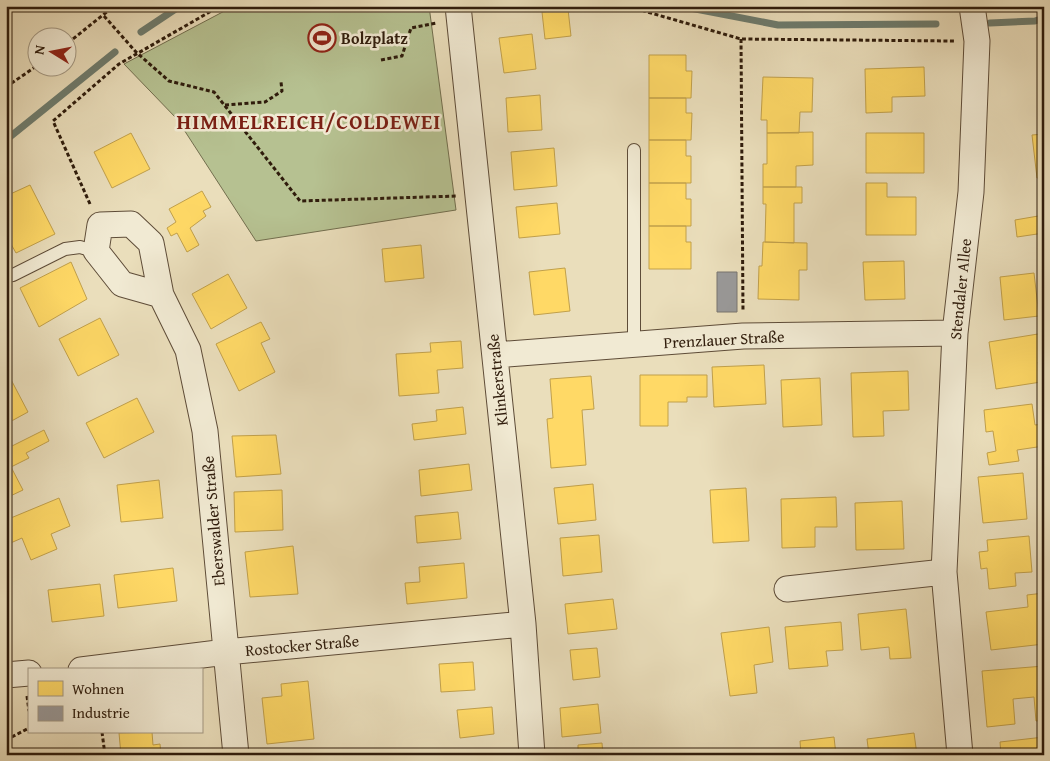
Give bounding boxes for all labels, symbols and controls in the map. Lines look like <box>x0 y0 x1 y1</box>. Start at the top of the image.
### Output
sports icon: Bolzplatz <box>307 23 337 53</box>
place label: Bolzplatz <box>341 26 408 50</box>
north arrow <box>28 28 78 78</box>
text: N <box>29 43 50 56</box>
district label: HIMMELREICH/COLDEWEI <box>177 106 441 137</box>
street label: Stendaler Allee <box>943 237 977 341</box>
street label: Prenzlauer Straße <box>663 324 785 354</box>
street label: Klinkerstraße <box>480 333 514 427</box>
street label: Eberswalder Straße <box>195 455 231 587</box>
street label: Rostocker Straße <box>244 628 360 662</box>
legend <box>28 668 202 734</box>
text: Wohnen <box>72 678 125 699</box>
text: Industrie <box>72 702 130 723</box>

